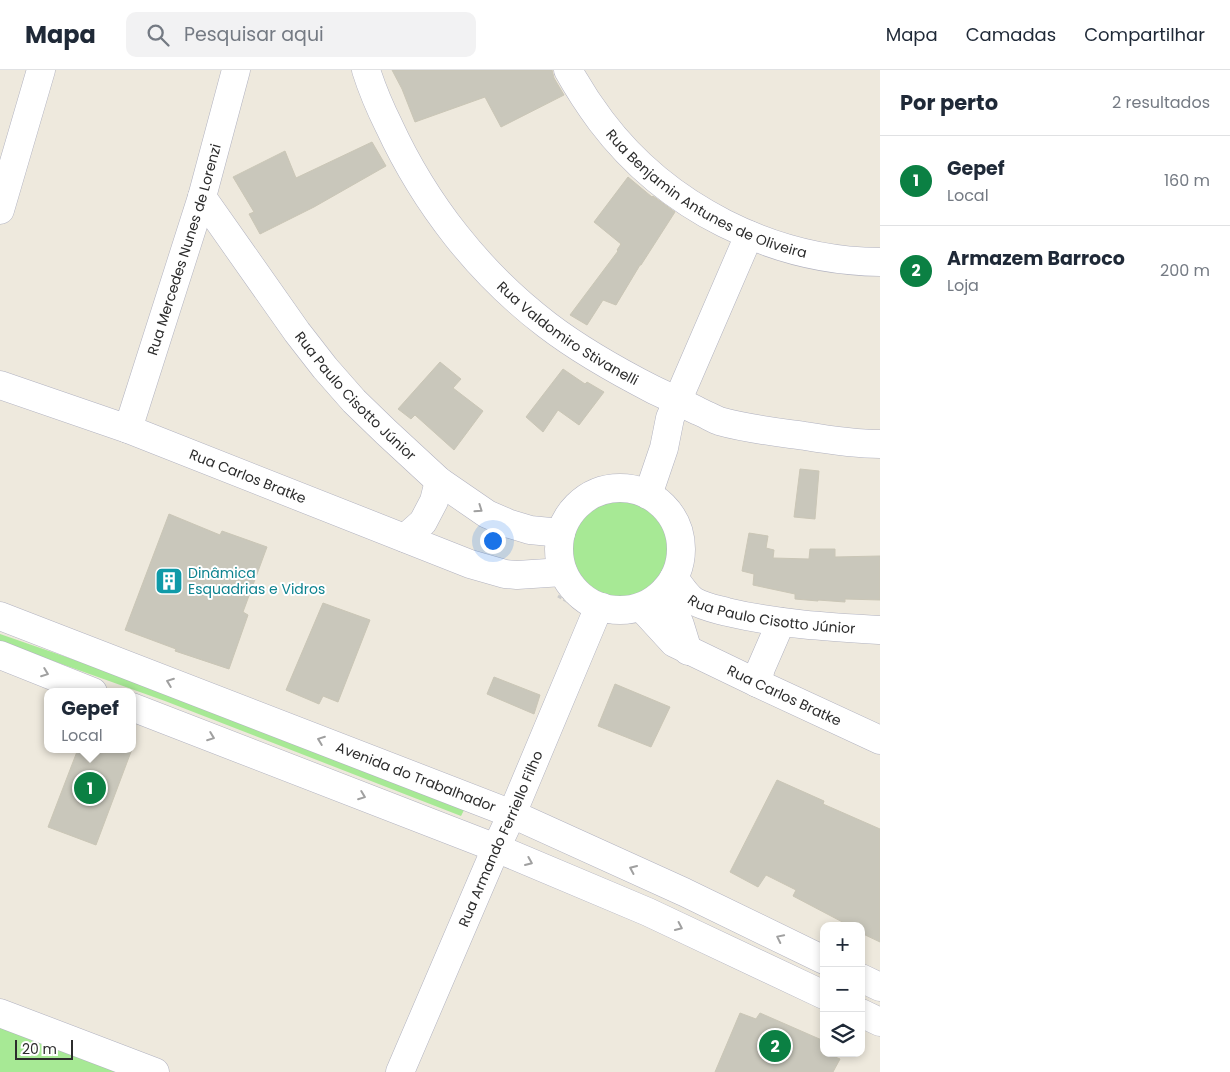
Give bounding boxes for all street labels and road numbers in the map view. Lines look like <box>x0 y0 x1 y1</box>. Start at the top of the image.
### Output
street label: Rua Benjamin Antunes de Oliveira <box>601 125 809 263</box>
street label: Rua Mercedes Nunes de Lorenzi <box>142 142 226 358</box>
street label: Rua Valdomiro Stivanelli <box>493 277 642 390</box>
street label: Rua Paulo Cisotto Júnior <box>290 327 421 465</box>
street label: Rua Carlos Bratke <box>186 444 309 508</box>
street label: Rua Paulo Cisotto Júnior <box>684 590 856 638</box>
street label: Rua Carlos Bratke <box>724 660 845 731</box>
street label: Avenida do Trabalhador <box>333 737 499 817</box>
street label: Rua Armando Ferriello Filho <box>453 748 547 930</box>

